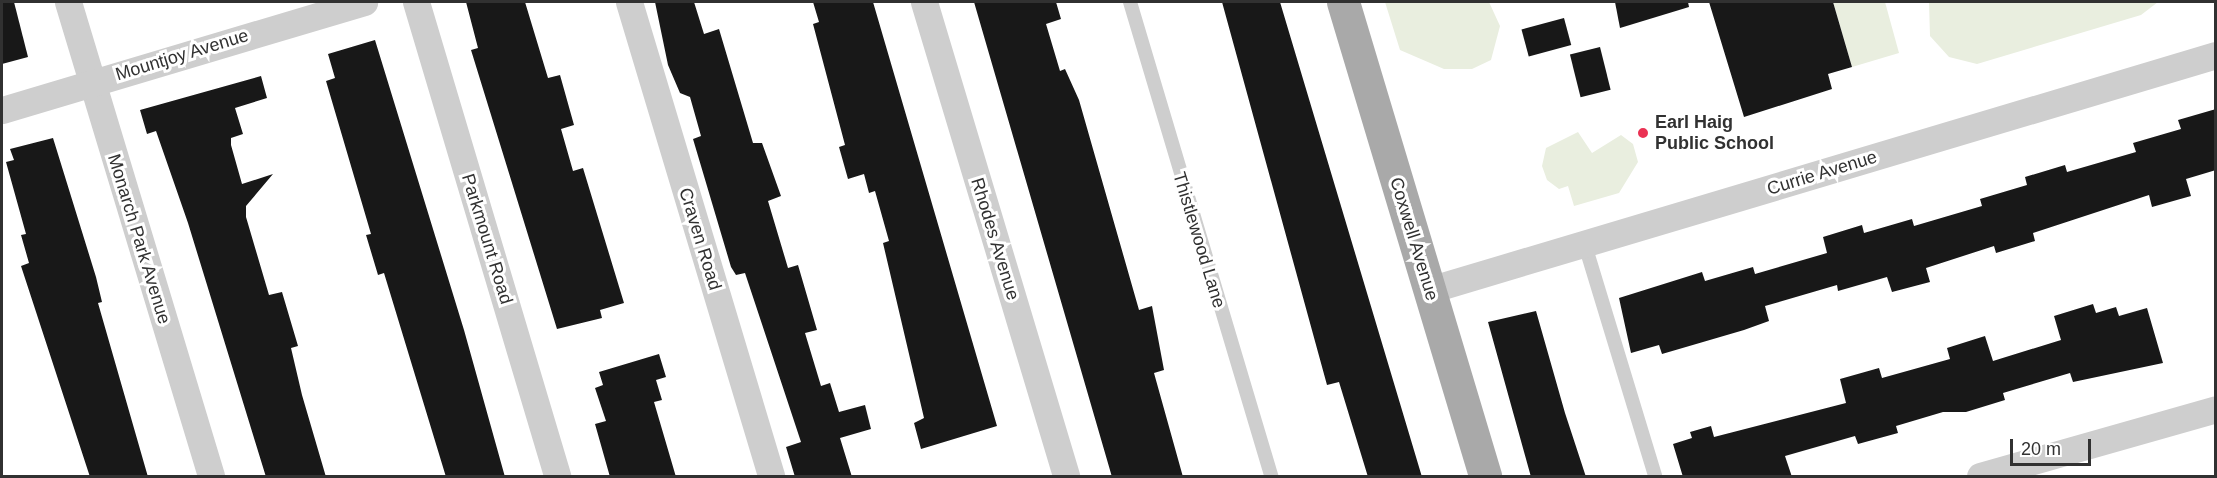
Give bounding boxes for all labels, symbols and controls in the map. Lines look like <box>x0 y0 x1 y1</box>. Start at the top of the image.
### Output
street label: Mountjoy Avenue <box>112 24 252 86</box>
place label: Earl Haig Public School <box>1655 112 1774 154</box>
marker: Earl Haig Public School <box>1636 126 1650 140</box>
street label: Currie Avenue <box>1764 146 1880 200</box>
street label: Monarch Park Avenue <box>103 151 175 327</box>
street label: Thistlewood Lane <box>1168 169 1230 311</box>
street label: Parkmount Road <box>457 171 517 307</box>
street label: Coxwell Avenue <box>1385 174 1443 304</box>
street label: Rhodes Avenue <box>966 175 1024 303</box>
street label: Craven Road <box>674 185 726 293</box>
scale bar <box>2013 427 2094 465</box>
text: 20 m <box>2021 439 2061 459</box>

